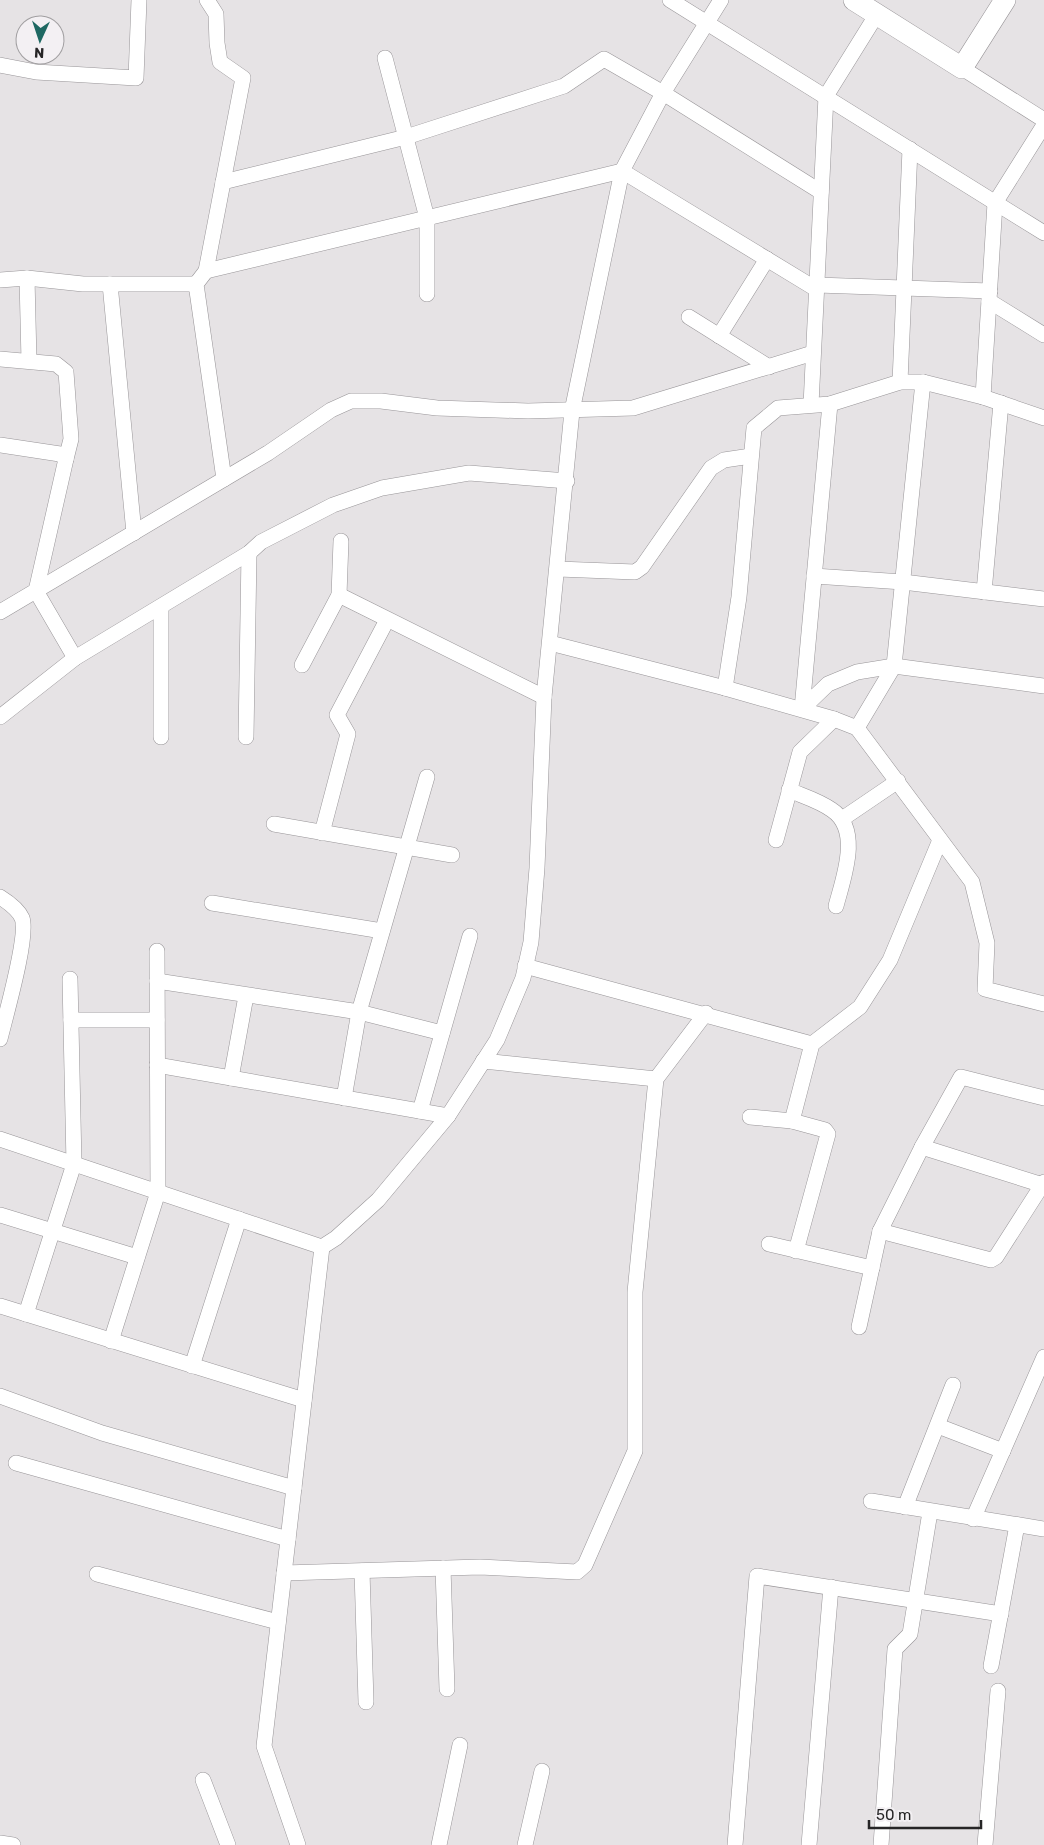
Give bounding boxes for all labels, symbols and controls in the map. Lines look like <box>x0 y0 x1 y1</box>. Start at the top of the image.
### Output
north arrow <box>15 15 65 65</box>
text: N <box>34 44 45 61</box>
scale bar <box>869 1798 982 1830</box>
text: 50 m <box>876 1806 911 1824</box>

